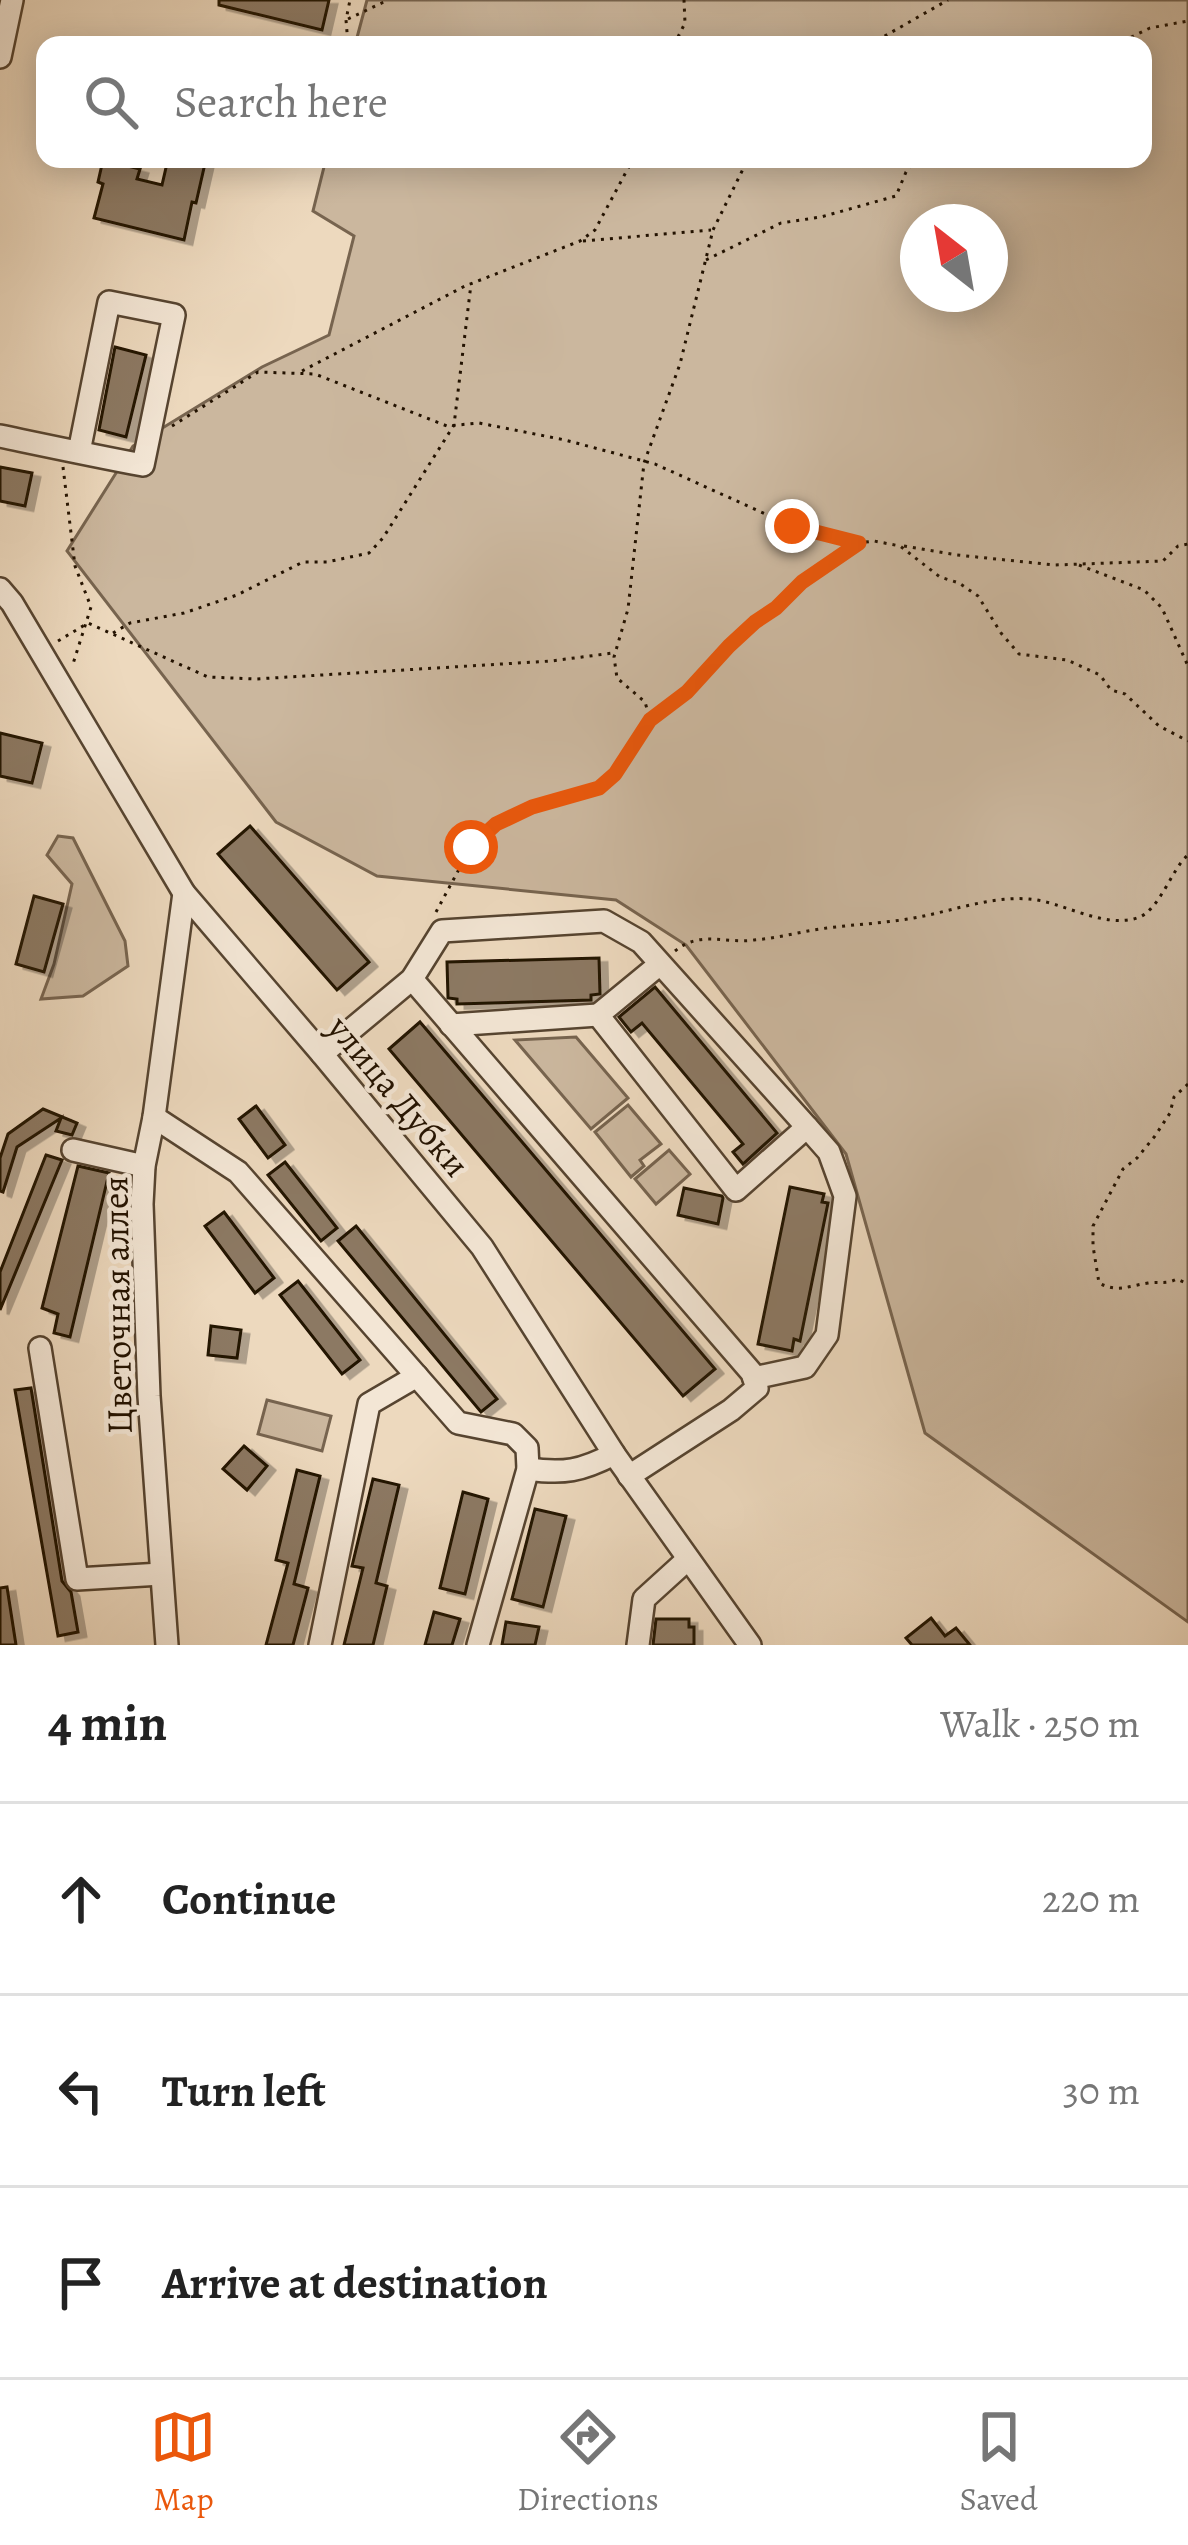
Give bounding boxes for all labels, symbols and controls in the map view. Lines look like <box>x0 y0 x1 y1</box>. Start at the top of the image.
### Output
search box <box>36 36 1152 168</box>
icon: search <box>78 69 144 135</box>
text: Search here <box>174 71 388 133</box>
north arrow <box>900 204 1008 312</box>
route end <box>765 499 819 553</box>
route start <box>444 820 498 874</box>
street label: улица Дубки <box>316 1004 481 1187</box>
street label: Цветочная аллея <box>90 1176 144 1434</box>
text: 4 min <box>48 1688 167 1758</box>
text: Walk · 250 m <box>940 1697 1140 1750</box>
icon: ahead <box>48 1866 114 1932</box>
text: Continue <box>162 1868 336 1930</box>
text: 220 m <box>1042 1872 1140 1925</box>
icon: left <box>48 2058 114 2124</box>
text: Turn left <box>162 2060 326 2122</box>
text: 30 m <box>1063 2064 1140 2117</box>
icon: arrive <box>48 2250 114 2316</box>
text: Arrive at destination <box>162 2252 548 2314</box>
tab: Map <box>150 2404 216 2521</box>
tab: Directions <box>517 2404 659 2521</box>
tab: Saved <box>959 2404 1038 2521</box>

